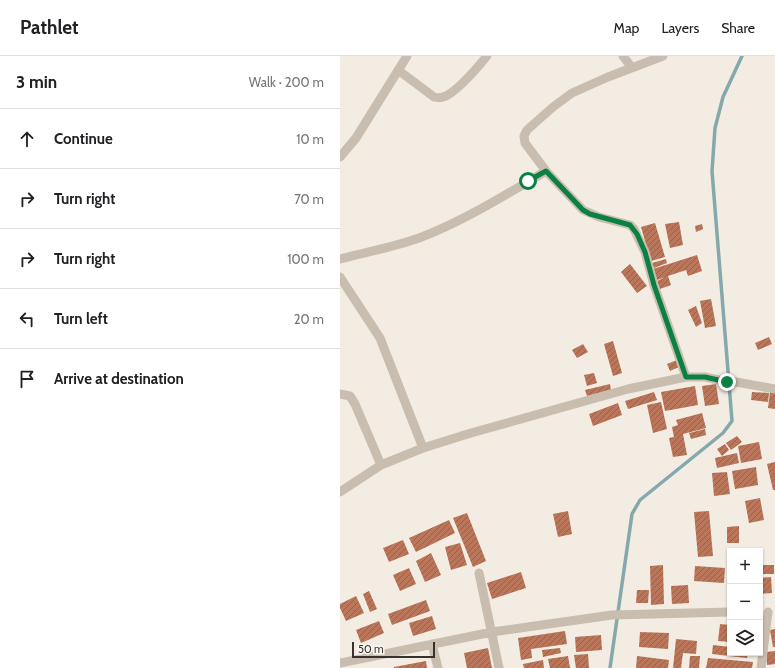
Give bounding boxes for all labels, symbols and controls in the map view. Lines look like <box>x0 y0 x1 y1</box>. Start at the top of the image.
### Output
text: Pathlet <box>20 16 79 39</box>
text: Map <box>614 19 639 37</box>
text: Layers <box>661 19 699 37</box>
text: Share <box>721 19 755 37</box>
text: 3 min <box>16 72 57 92</box>
text: Walk · 200 m <box>249 74 324 90</box>
icon: ahead <box>16 128 38 150</box>
text: Continue <box>54 130 113 148</box>
text: 10 m <box>296 131 324 147</box>
route start <box>519 172 537 190</box>
icon: right <box>16 188 38 210</box>
text: Turn right <box>54 190 115 208</box>
text: 70 m <box>294 191 324 207</box>
icon: right <box>16 248 38 270</box>
text: Turn right <box>54 250 115 268</box>
text: 100 m <box>287 251 324 267</box>
icon: left <box>16 308 38 330</box>
text: Turn left <box>54 310 108 328</box>
text: 20 m <box>294 311 324 327</box>
icon: arrive <box>16 368 38 390</box>
text: Arrive at destination <box>54 370 184 388</box>
route end <box>718 373 736 391</box>
map controls <box>727 548 763 656</box>
button: + <box>727 548 763 584</box>
button: − <box>727 584 763 620</box>
button: layers <box>727 620 763 656</box>
scale bar <box>352 640 435 659</box>
text: 50 m <box>358 642 384 656</box>

